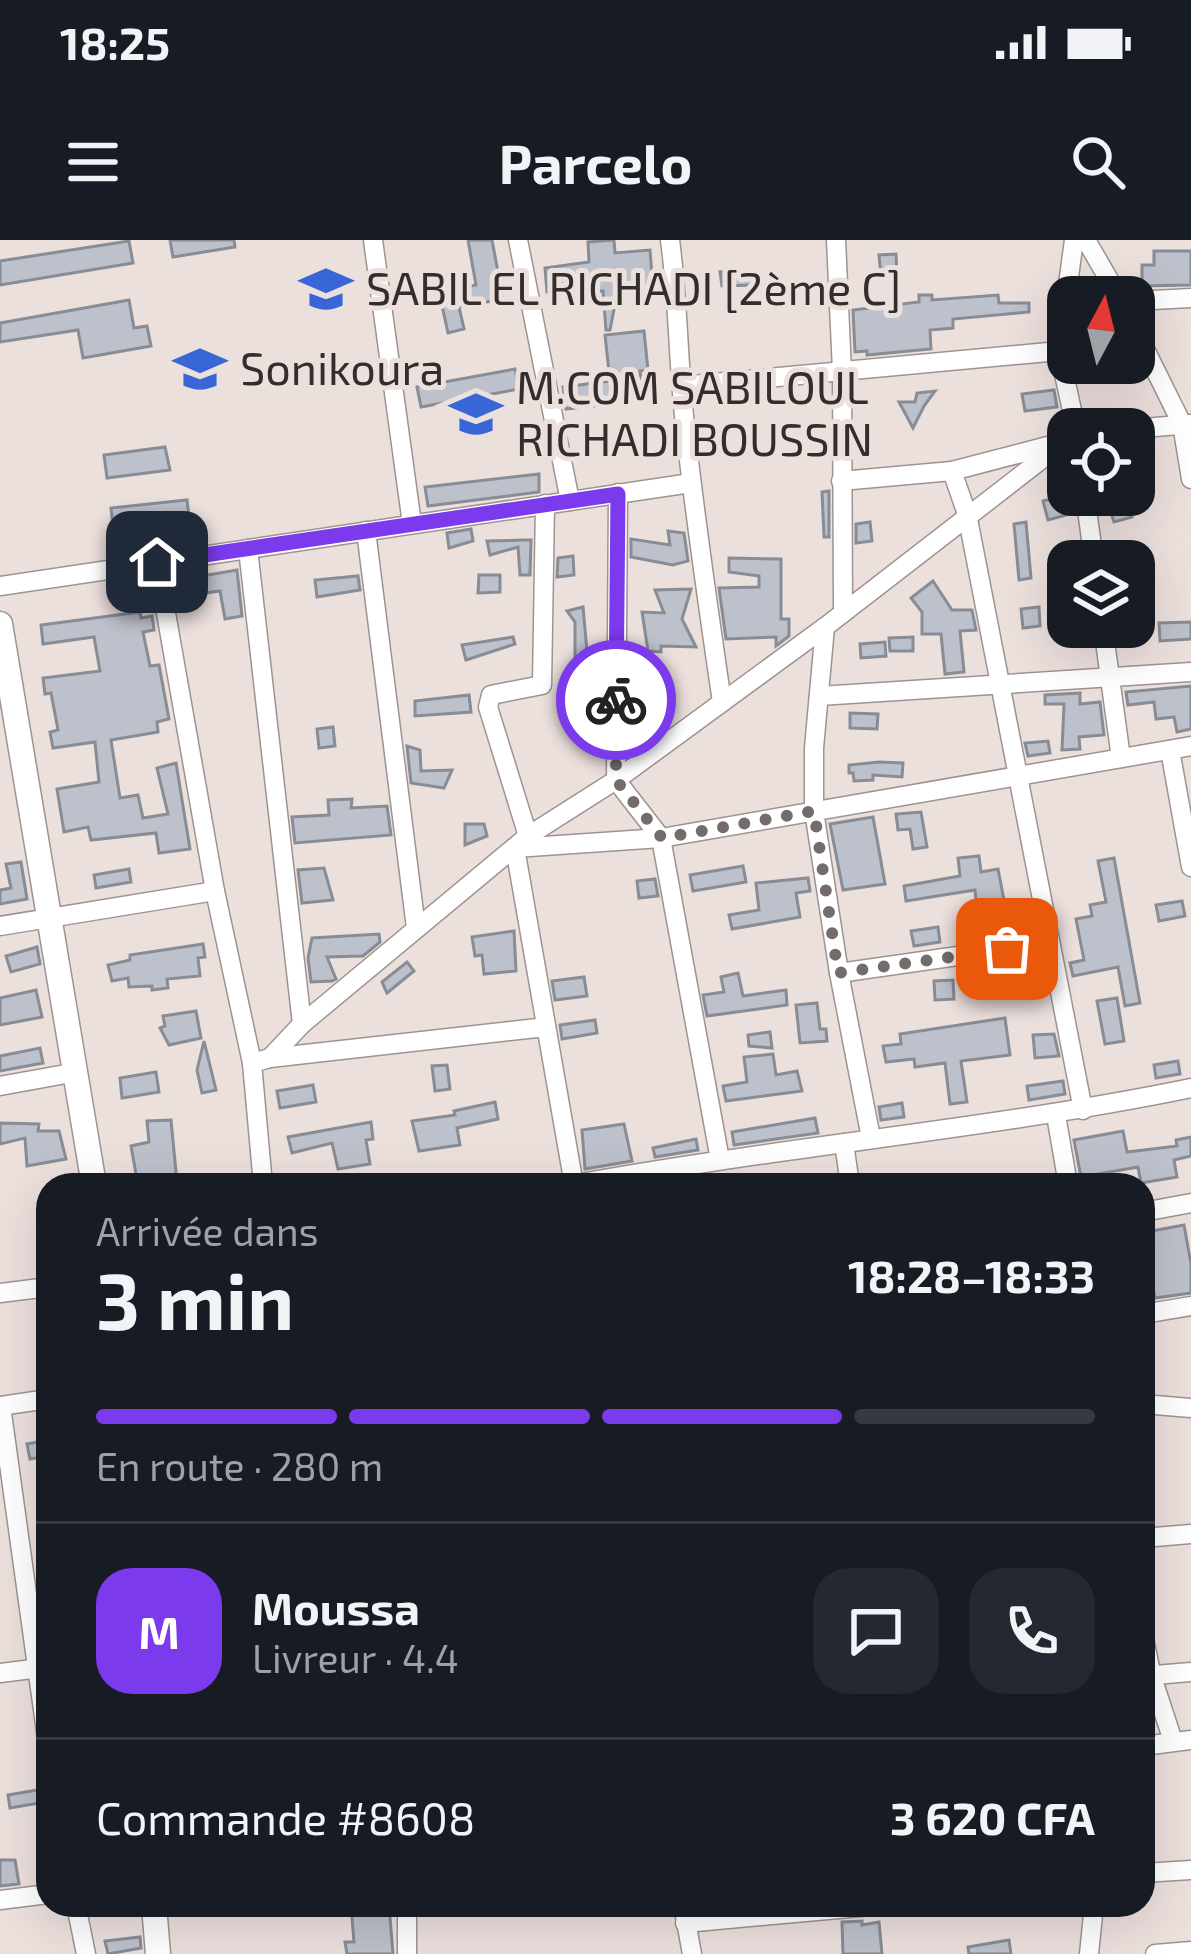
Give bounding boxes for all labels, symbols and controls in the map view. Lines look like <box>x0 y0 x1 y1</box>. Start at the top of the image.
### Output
text: 18:25 <box>60 15 170 69</box>
icon: menu <box>60 129 126 195</box>
icon: search <box>1065 129 1131 195</box>
text: Parcelo <box>499 130 692 195</box>
school or university icon: SABIL EL RICHADI [2ème C] <box>297 260 355 318</box>
place label: SABIL EL RICHADI [2ème C] <box>366 260 902 314</box>
north arrow <box>1047 276 1155 384</box>
map controls <box>1047 276 1155 648</box>
school or university icon: Sonikoura <box>171 340 229 398</box>
place label: Sonikoura <box>240 340 444 394</box>
place label: M.COM SABILOUL RICHADI BOUSSIN <box>516 359 873 465</box>
school or university icon: M.COM SABILOUL RICHADI BOUSSIN <box>447 385 505 443</box>
button: locate <box>1047 408 1155 516</box>
pin <box>106 511 208 613</box>
icon: home <box>124 529 190 595</box>
button: layers <box>1047 540 1155 648</box>
courier <box>556 640 676 760</box>
icon: bike <box>583 667 649 733</box>
pin <box>956 898 1058 1000</box>
icon: bag <box>974 916 1040 982</box>
text: Arrivée dans <box>96 1207 318 1254</box>
text: 18:28–18:33 <box>848 1248 1095 1302</box>
text: 3 min <box>96 1252 294 1346</box>
text: En route · 280 m <box>96 1442 383 1489</box>
button: chat <box>813 1568 939 1694</box>
button: phone <box>969 1568 1095 1694</box>
text: Moussa <box>252 1580 420 1634</box>
text: M <box>138 1604 180 1658</box>
text: Livreur · 4.4 <box>252 1634 459 1681</box>
text: Commande #8608 <box>96 1790 475 1844</box>
text: 3 620 CFA <box>890 1790 1095 1844</box>

